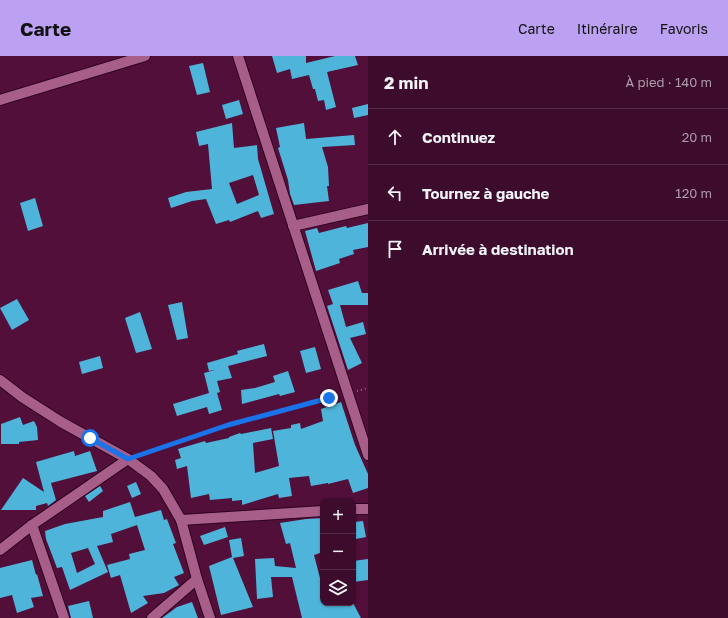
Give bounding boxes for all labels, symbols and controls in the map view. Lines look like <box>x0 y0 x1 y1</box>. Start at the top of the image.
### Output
text: Carte <box>20 17 71 40</box>
text: Carte <box>518 20 555 37</box>
text: Itinéraire <box>577 20 638 37</box>
text: Favoris <box>660 20 708 37</box>
text: 2 min <box>384 72 428 93</box>
text: À pied · 140 m <box>626 74 712 90</box>
icon: ahead <box>384 126 406 148</box>
text: Continuez <box>422 128 495 146</box>
text: 20 m <box>682 129 712 145</box>
icon: left <box>384 182 406 204</box>
text: Tournez à gauche <box>422 184 549 202</box>
text: 120 m <box>675 185 712 201</box>
icon: arrive <box>384 238 406 260</box>
text: Arrivée à destination <box>422 240 574 258</box>
route end <box>320 389 338 407</box>
route start <box>81 429 99 447</box>
map controls <box>320 498 356 606</box>
button: + <box>320 498 356 534</box>
button: − <box>320 534 356 570</box>
button: layers <box>320 570 356 606</box>

